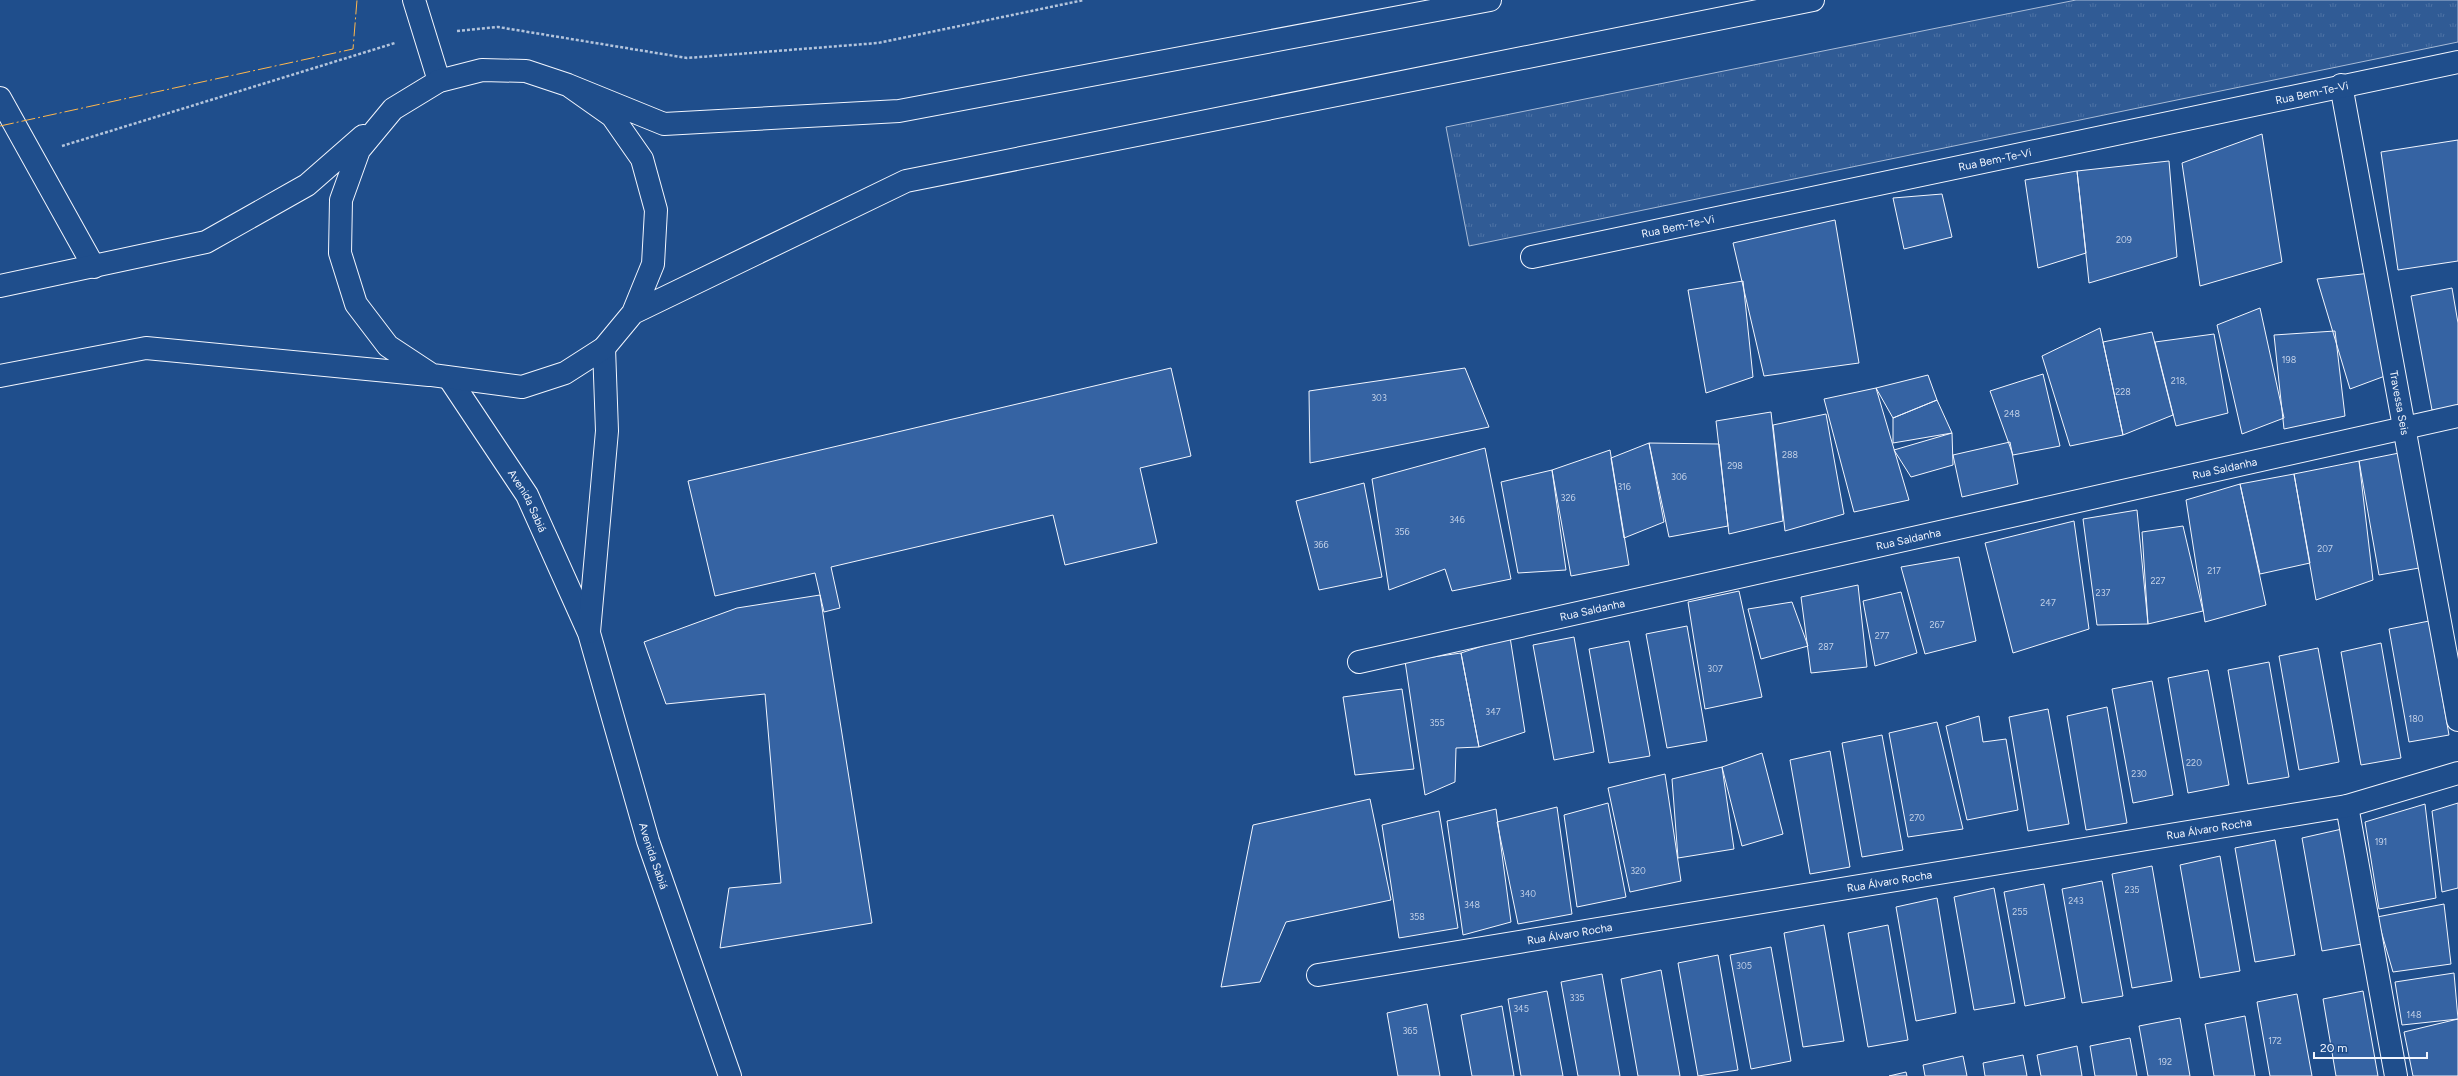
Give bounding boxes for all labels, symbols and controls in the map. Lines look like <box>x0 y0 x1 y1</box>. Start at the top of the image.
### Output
street label: Rua Bem-Te-Vi <box>2274 79 2350 107</box>
street label: Rua Bem-Te-Vi <box>1957 146 2033 174</box>
street label: Rua Bem-Te-Vi <box>1640 213 1716 241</box>
house number: 209 <box>2116 234 2132 245</box>
house number: 198 <box>2282 354 2297 365</box>
street label: Travessa Seis <box>2387 369 2411 436</box>
house number: 218, <box>2171 375 2187 386</box>
house number: 228 <box>2115 386 2131 397</box>
house number: 303 <box>1371 392 1387 403</box>
house number: 248 <box>2004 408 2021 419</box>
house number: 288 <box>1782 449 1799 460</box>
street label: Rua Saldanha <box>2191 455 2258 482</box>
house number: 298 <box>1727 460 1743 471</box>
street label: Avenida Sabiá <box>505 467 549 534</box>
house number: 306 <box>1671 471 1687 482</box>
house number: 316 <box>1617 481 1631 492</box>
house number: 326 <box>1560 492 1576 503</box>
house number: 346 <box>1449 514 1465 525</box>
house number: 356 <box>1394 526 1410 537</box>
street label: Rua Saldanha <box>1875 526 1942 553</box>
house number: 366 <box>1313 539 1329 550</box>
house number: 207 <box>2317 543 2333 554</box>
house number: 217 <box>2207 565 2221 576</box>
house number: 227 <box>2151 575 2166 586</box>
house number: 237 <box>2096 587 2111 598</box>
street label: Rua Saldanha <box>1559 597 1626 624</box>
house number: 247 <box>2040 597 2056 608</box>
house number: 267 <box>1930 619 1945 630</box>
house number: 277 <box>1875 630 1890 641</box>
house number: 287 <box>1818 641 1834 652</box>
house number: 307 <box>1707 663 1723 674</box>
house number: 347 <box>1485 706 1501 717</box>
house number: 180 <box>2408 713 2424 724</box>
house number: 355 <box>1429 717 1445 728</box>
house number: 220 <box>2186 757 2202 768</box>
house number: 230 <box>2131 768 2147 779</box>
house number: 270 <box>1909 812 1925 823</box>
street label: Rua Álvaro Rocha <box>2166 816 2253 843</box>
street label: Avenida Sabiá <box>636 821 670 891</box>
house number: 191 <box>2375 836 2387 847</box>
house number: 320 <box>1630 865 1646 876</box>
street label: Rua Álvaro Rocha <box>1846 868 1933 895</box>
house number: 235 <box>2124 884 2140 895</box>
house number: 340 <box>1520 888 1536 899</box>
house number: 243 <box>2068 895 2084 906</box>
house number: 348 <box>1464 899 1480 910</box>
house number: 255 <box>2012 906 2028 917</box>
house number: 358 <box>1409 911 1425 922</box>
street label: Rua Álvaro Rocha <box>1526 921 1613 948</box>
house number: 305 <box>1736 960 1752 971</box>
house number: 335 <box>1570 992 1584 1003</box>
house number: 345 <box>1513 1003 1529 1014</box>
house number: 148 <box>2407 1009 2422 1020</box>
house number: 365 <box>1402 1025 1418 1036</box>
scale bar <box>2314 1034 2427 1060</box>
house number: 172 <box>2268 1035 2282 1046</box>
text: 20 m <box>2320 1041 2348 1055</box>
house number: 192 <box>2158 1056 2172 1067</box>

